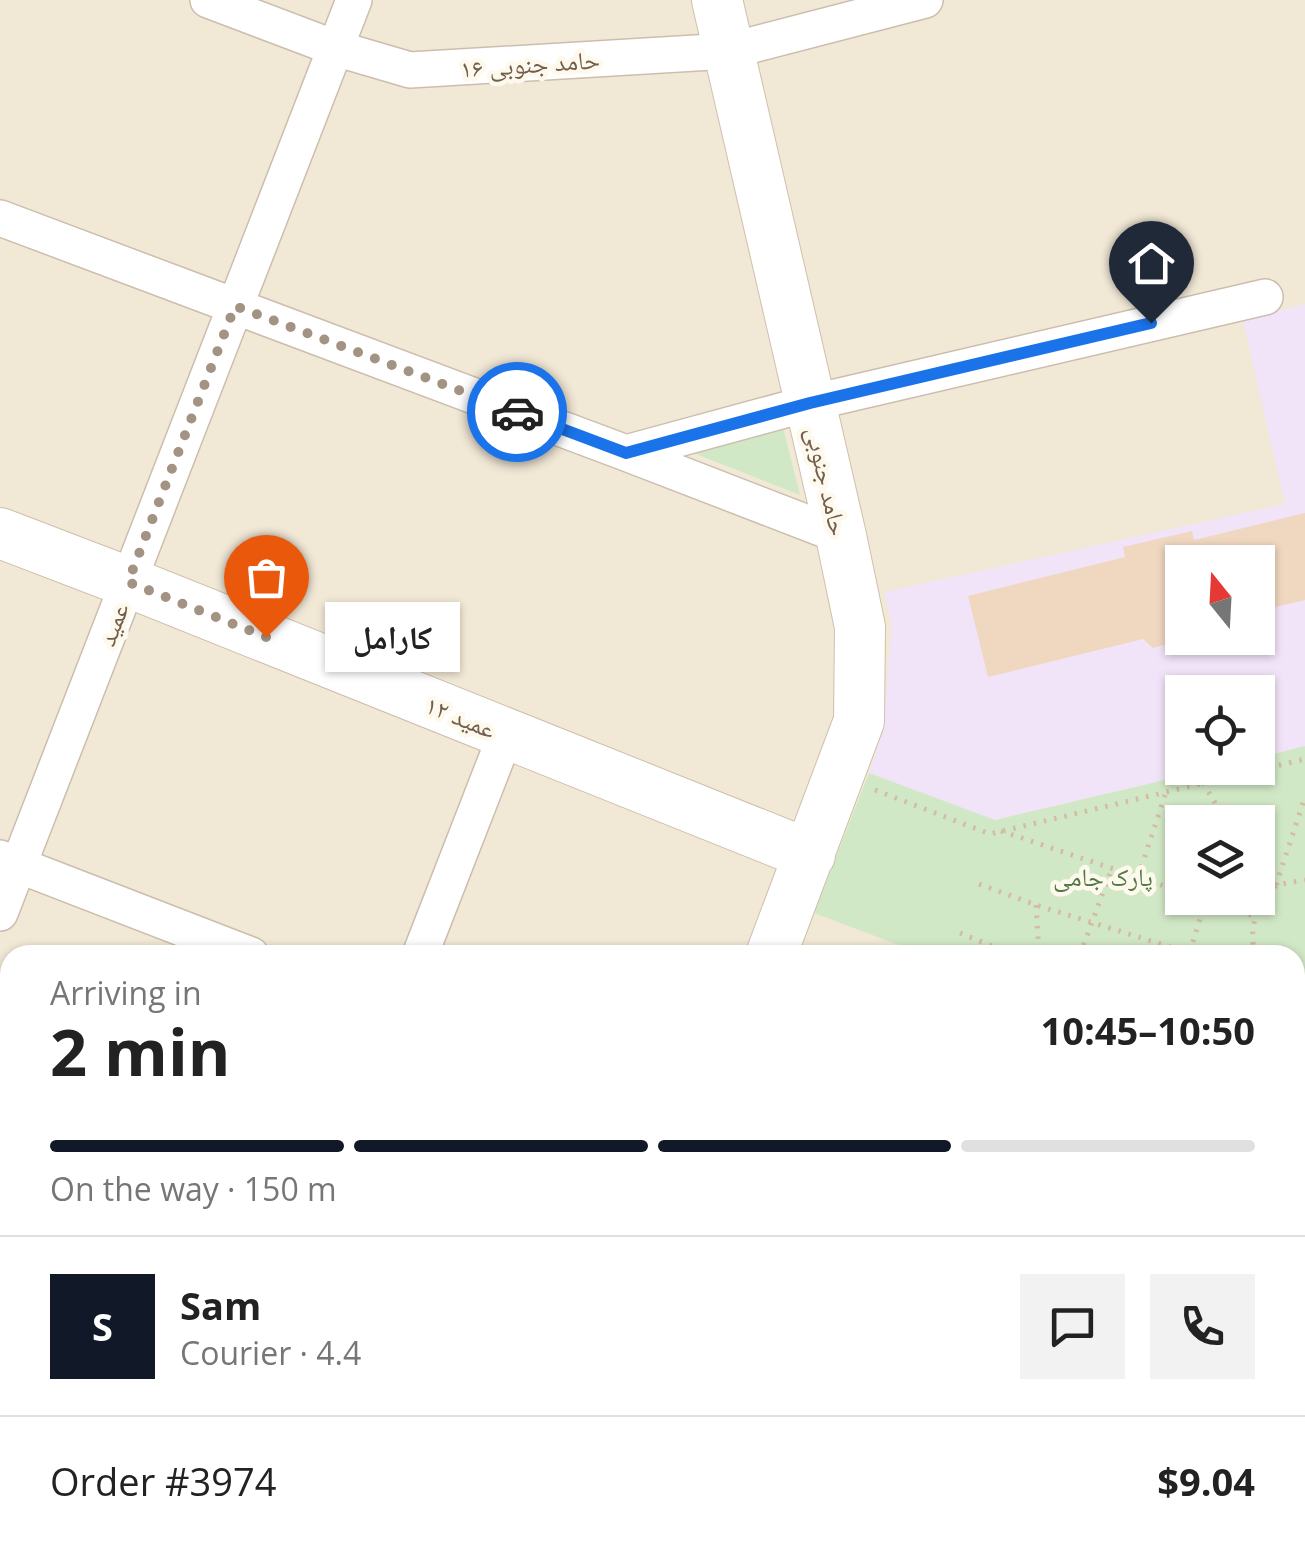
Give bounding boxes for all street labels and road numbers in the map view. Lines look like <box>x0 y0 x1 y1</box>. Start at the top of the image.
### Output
street label: حامد جنوبی ۱۶ <box>459 41 601 85</box>
street label: حامد جنوبی <box>799 423 857 539</box>
street label: عمید <box>88 597 136 651</box>
street label: عمید ۱۲ <box>421 687 501 745</box>

